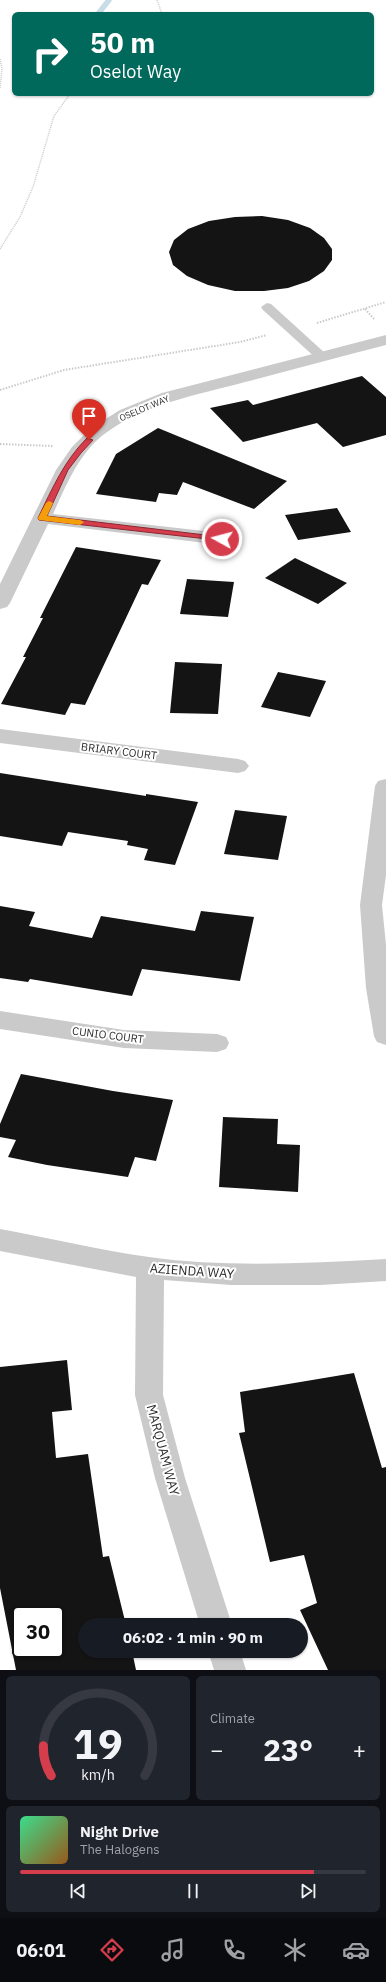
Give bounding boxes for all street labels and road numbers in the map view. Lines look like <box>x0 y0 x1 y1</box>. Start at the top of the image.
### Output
street label: OSELOT WAY <box>117 392 171 423</box>
street label: BRIARY COURT <box>80 739 158 763</box>
street label: CUNIO COURT <box>71 1024 145 1046</box>
street label: AZIENDA WAY <box>149 1260 235 1282</box>
street label: MARQUAM WAY <box>143 1403 183 1498</box>

